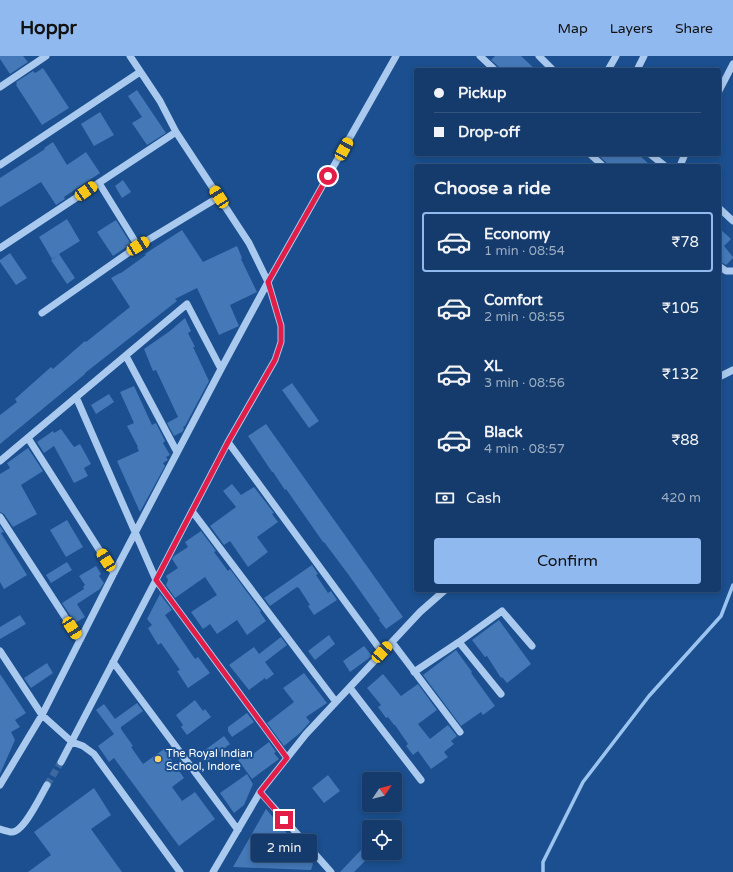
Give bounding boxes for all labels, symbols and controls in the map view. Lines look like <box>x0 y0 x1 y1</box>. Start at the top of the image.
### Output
text: Hoppr <box>20 17 77 39</box>
text: Map <box>558 20 588 37</box>
text: Layers <box>610 20 653 37</box>
text: Share <box>675 20 713 37</box>
text: Pickup <box>458 84 506 102</box>
text: Drop-off <box>458 123 520 141</box>
car <box>333 136 355 162</box>
route start <box>319 167 337 185</box>
text: Choose a ride <box>434 177 551 199</box>
car <box>73 179 99 203</box>
car <box>207 184 231 210</box>
icon: car <box>436 224 472 260</box>
text: Economy <box>484 225 550 243</box>
text: ₹78 <box>671 233 699 251</box>
car <box>125 235 151 257</box>
text: 1 min · 08:54 <box>484 243 565 259</box>
icon: car <box>436 290 472 326</box>
text: Comfort <box>484 291 543 309</box>
text: ₹105 <box>662 299 699 317</box>
text: 2 min · 08:55 <box>484 309 565 325</box>
icon: car <box>436 356 472 392</box>
text: XL <box>484 357 503 375</box>
text: ₹132 <box>662 365 699 383</box>
text: 3 min · 08:56 <box>484 375 565 391</box>
icon: car <box>436 422 472 458</box>
text: Black <box>484 423 523 441</box>
text: ₹88 <box>671 431 699 449</box>
text: 4 min · 08:57 <box>484 441 565 457</box>
icon: cash <box>434 487 456 509</box>
text: Cash <box>466 489 501 507</box>
text: 420 m <box>661 490 701 506</box>
button: Confirm <box>434 538 701 584</box>
car <box>95 547 117 573</box>
car <box>60 615 84 641</box>
car <box>370 639 394 665</box>
place label: The Royal Indian School, Indore <box>166 747 253 773</box>
marker: The Royal Indian School, Indore <box>153 754 163 764</box>
north arrow <box>362 772 402 812</box>
map controls <box>362 772 402 860</box>
route end <box>275 811 293 829</box>
button: locate <box>362 820 402 860</box>
callout: 2 min <box>251 834 317 862</box>
text: 2 min <box>267 840 301 856</box>

